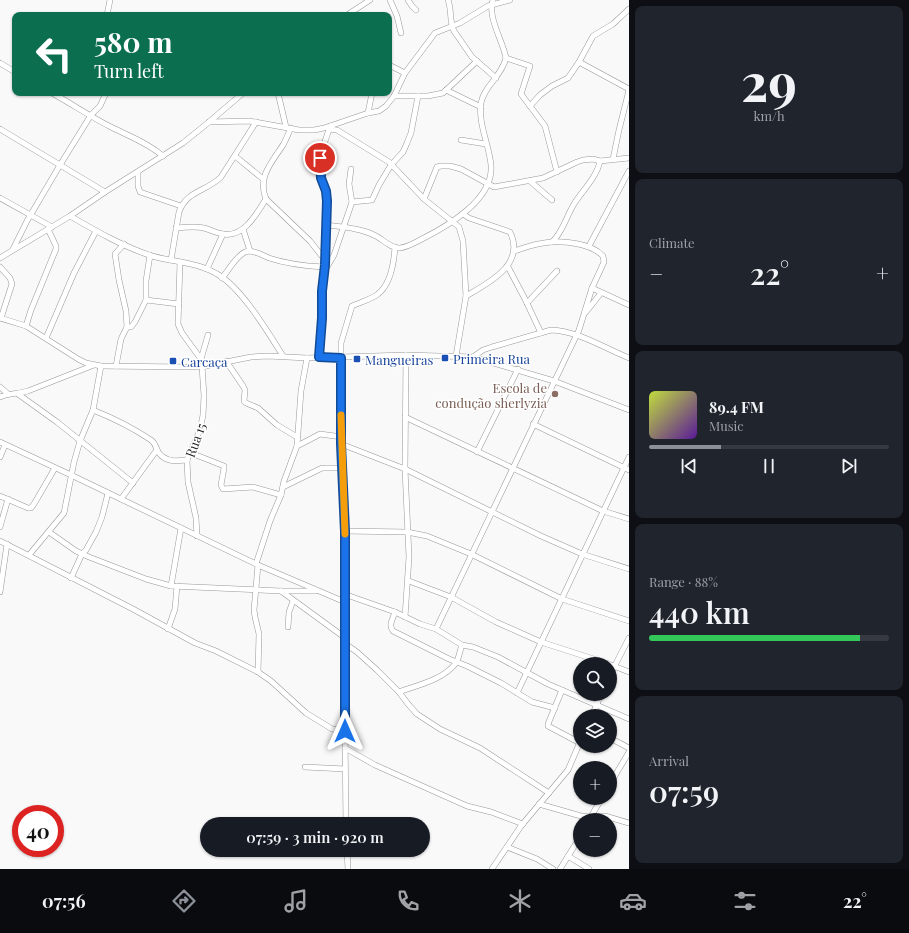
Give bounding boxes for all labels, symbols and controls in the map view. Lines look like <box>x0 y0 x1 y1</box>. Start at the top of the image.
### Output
text: 580 m <box>94 23 172 60</box>
icon: left <box>28 28 80 80</box>
text: 29 <box>741 46 797 115</box>
text: Turn left <box>94 59 164 83</box>
text: km/h <box>753 107 785 124</box>
pin <box>303 141 337 175</box>
icon: arrive <box>309 147 331 169</box>
text: Climate <box>649 234 695 251</box>
text: 22° <box>750 253 789 293</box>
text: − <box>649 258 663 288</box>
text: + <box>876 258 889 288</box>
place label: Primeira Rua <box>453 350 530 367</box>
place label: Mangueiras <box>365 351 433 368</box>
place label: Carcaça <box>181 353 228 370</box>
marker: Primeira Rua <box>440 353 450 363</box>
marker: Mangueiras <box>352 354 362 364</box>
marker: Carcaça <box>168 356 178 366</box>
place label: Escola de condução sherlyzia <box>435 379 548 411</box>
marker: Escola de condução sherlyzia <box>550 389 560 399</box>
text: 89.4 FM <box>709 397 764 417</box>
text: Music <box>709 417 744 434</box>
street label: Rua 15 <box>181 420 209 460</box>
icon: previous <box>678 455 700 477</box>
icon: pause <box>758 455 780 477</box>
icon: next <box>838 455 860 477</box>
text: Range · 88% <box>649 573 718 590</box>
text: 440 km <box>649 592 750 632</box>
map controls <box>573 657 617 857</box>
button: search <box>573 657 617 701</box>
button: layers <box>573 709 617 753</box>
position arrow <box>324 710 366 752</box>
text: Arrival <box>649 752 689 769</box>
button: + <box>573 761 617 805</box>
text: 07:59 <box>649 771 719 811</box>
speed limit sign: 40 <box>12 805 64 857</box>
button: − <box>573 813 617 857</box>
text: 07:59 · 3 min · 920 m <box>246 827 384 847</box>
icon: directions <box>170 887 198 915</box>
icon: music <box>282 887 310 915</box>
icon: phone <box>394 887 422 915</box>
icon: climate <box>506 887 534 915</box>
icon: car <box>619 887 647 915</box>
icon: filters <box>731 887 759 915</box>
text: 07:56 <box>42 889 85 913</box>
text: 22° <box>843 889 867 913</box>

